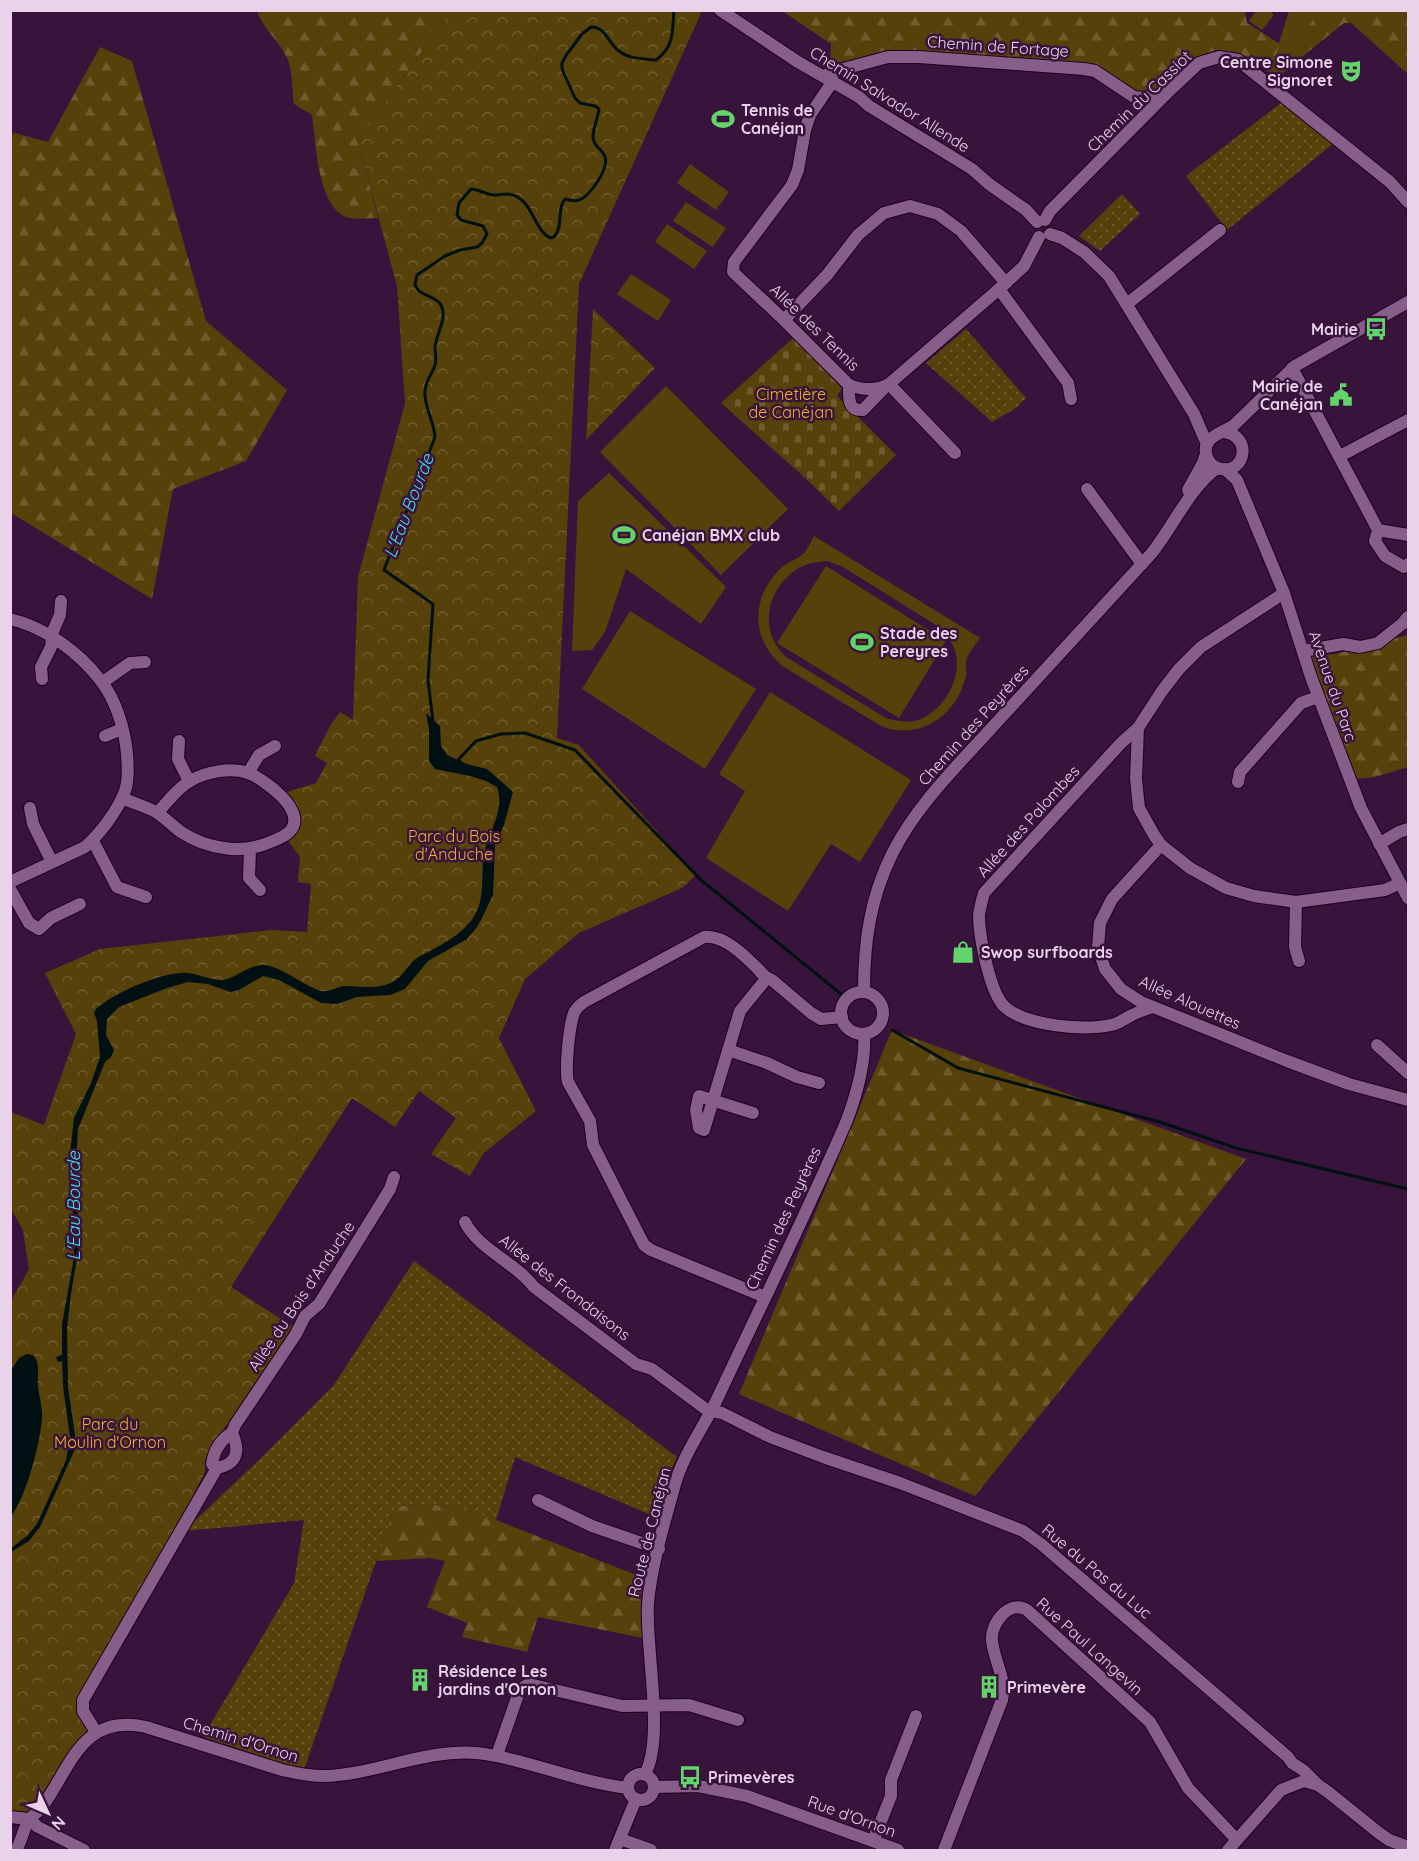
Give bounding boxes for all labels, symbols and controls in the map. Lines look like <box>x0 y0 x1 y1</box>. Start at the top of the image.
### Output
street label: Chemin de Fortage <box>927 31 1069 61</box>
street label: Chemin Salvador Allende <box>806 42 974 156</box>
street label: Chemin du Cassiot <box>1083 46 1195 156</box>
place label: Centre Simone Signoret <box>1220 52 1333 90</box>
theatre icon: Centre Simone Signoret <box>1338 58 1364 84</box>
place label: Tennis de Canéjan <box>741 100 813 138</box>
sports icon: Tennis de Canéjan <box>710 106 736 132</box>
street label: Allée des Tennis <box>766 279 864 375</box>
bus stop icon: Mairie <box>1363 316 1389 342</box>
place label: Mairie <box>1311 319 1358 339</box>
place label: Mairie de Canéjan <box>1252 376 1323 414</box>
public building icon: Mairie de Canéjan <box>1328 382 1354 408</box>
park label: Cimetière de Canéjan <box>749 384 833 422</box>
water label: L'Eau Bourde <box>378 450 439 561</box>
sports icon: Canéjan BMX club <box>611 522 637 548</box>
place label: Canéjan BMX club <box>642 525 780 545</box>
place label: Stade des Pereyres <box>880 623 958 661</box>
street label: Avenue du Parc <box>1305 628 1361 744</box>
sports icon: Stade des Pereyres <box>849 629 875 655</box>
street label: Chemin des Peyrères <box>914 661 1032 789</box>
street label: Allée des Palombes <box>972 761 1084 881</box>
park label: Parc du Bois d'Anduche <box>408 826 500 864</box>
shop icon: Swop surfboards <box>950 939 976 965</box>
place label: Swop surfboards <box>981 942 1113 962</box>
street label: Allée Alouettes <box>1136 971 1244 1033</box>
street label: Chemin des Peyrères <box>741 1143 825 1293</box>
water label: L'Eau Bourde <box>62 1150 85 1261</box>
street label: Allée du Bois d'Anduche <box>243 1217 359 1375</box>
street label: Allée des Frondaisons <box>495 1230 635 1344</box>
park label: Parc du Moulin d'Ornon <box>54 1414 166 1452</box>
street label: Route de Canéjan <box>623 1465 675 1599</box>
street label: Rue du Pas du Luc <box>1038 1519 1156 1623</box>
street label: Rue Paul Langevin <box>1033 1593 1147 1699</box>
place label: Résidence Les jardins d'Ornon <box>437 1661 556 1699</box>
building icon: Résidence Les jardins d'Ornon <box>407 1667 433 1693</box>
building icon: Primevère <box>976 1674 1002 1700</box>
place label: Primevère <box>1007 1677 1086 1697</box>
street label: Chemin d'Ornon <box>181 1712 301 1766</box>
bus stop icon: Primevères <box>677 1764 703 1790</box>
place label: Primevères <box>708 1767 795 1787</box>
north arrow <box>18 1783 78 1843</box>
street label: Rue d'Ornon <box>805 1791 899 1841</box>
text: N <box>48 1812 70 1835</box>

